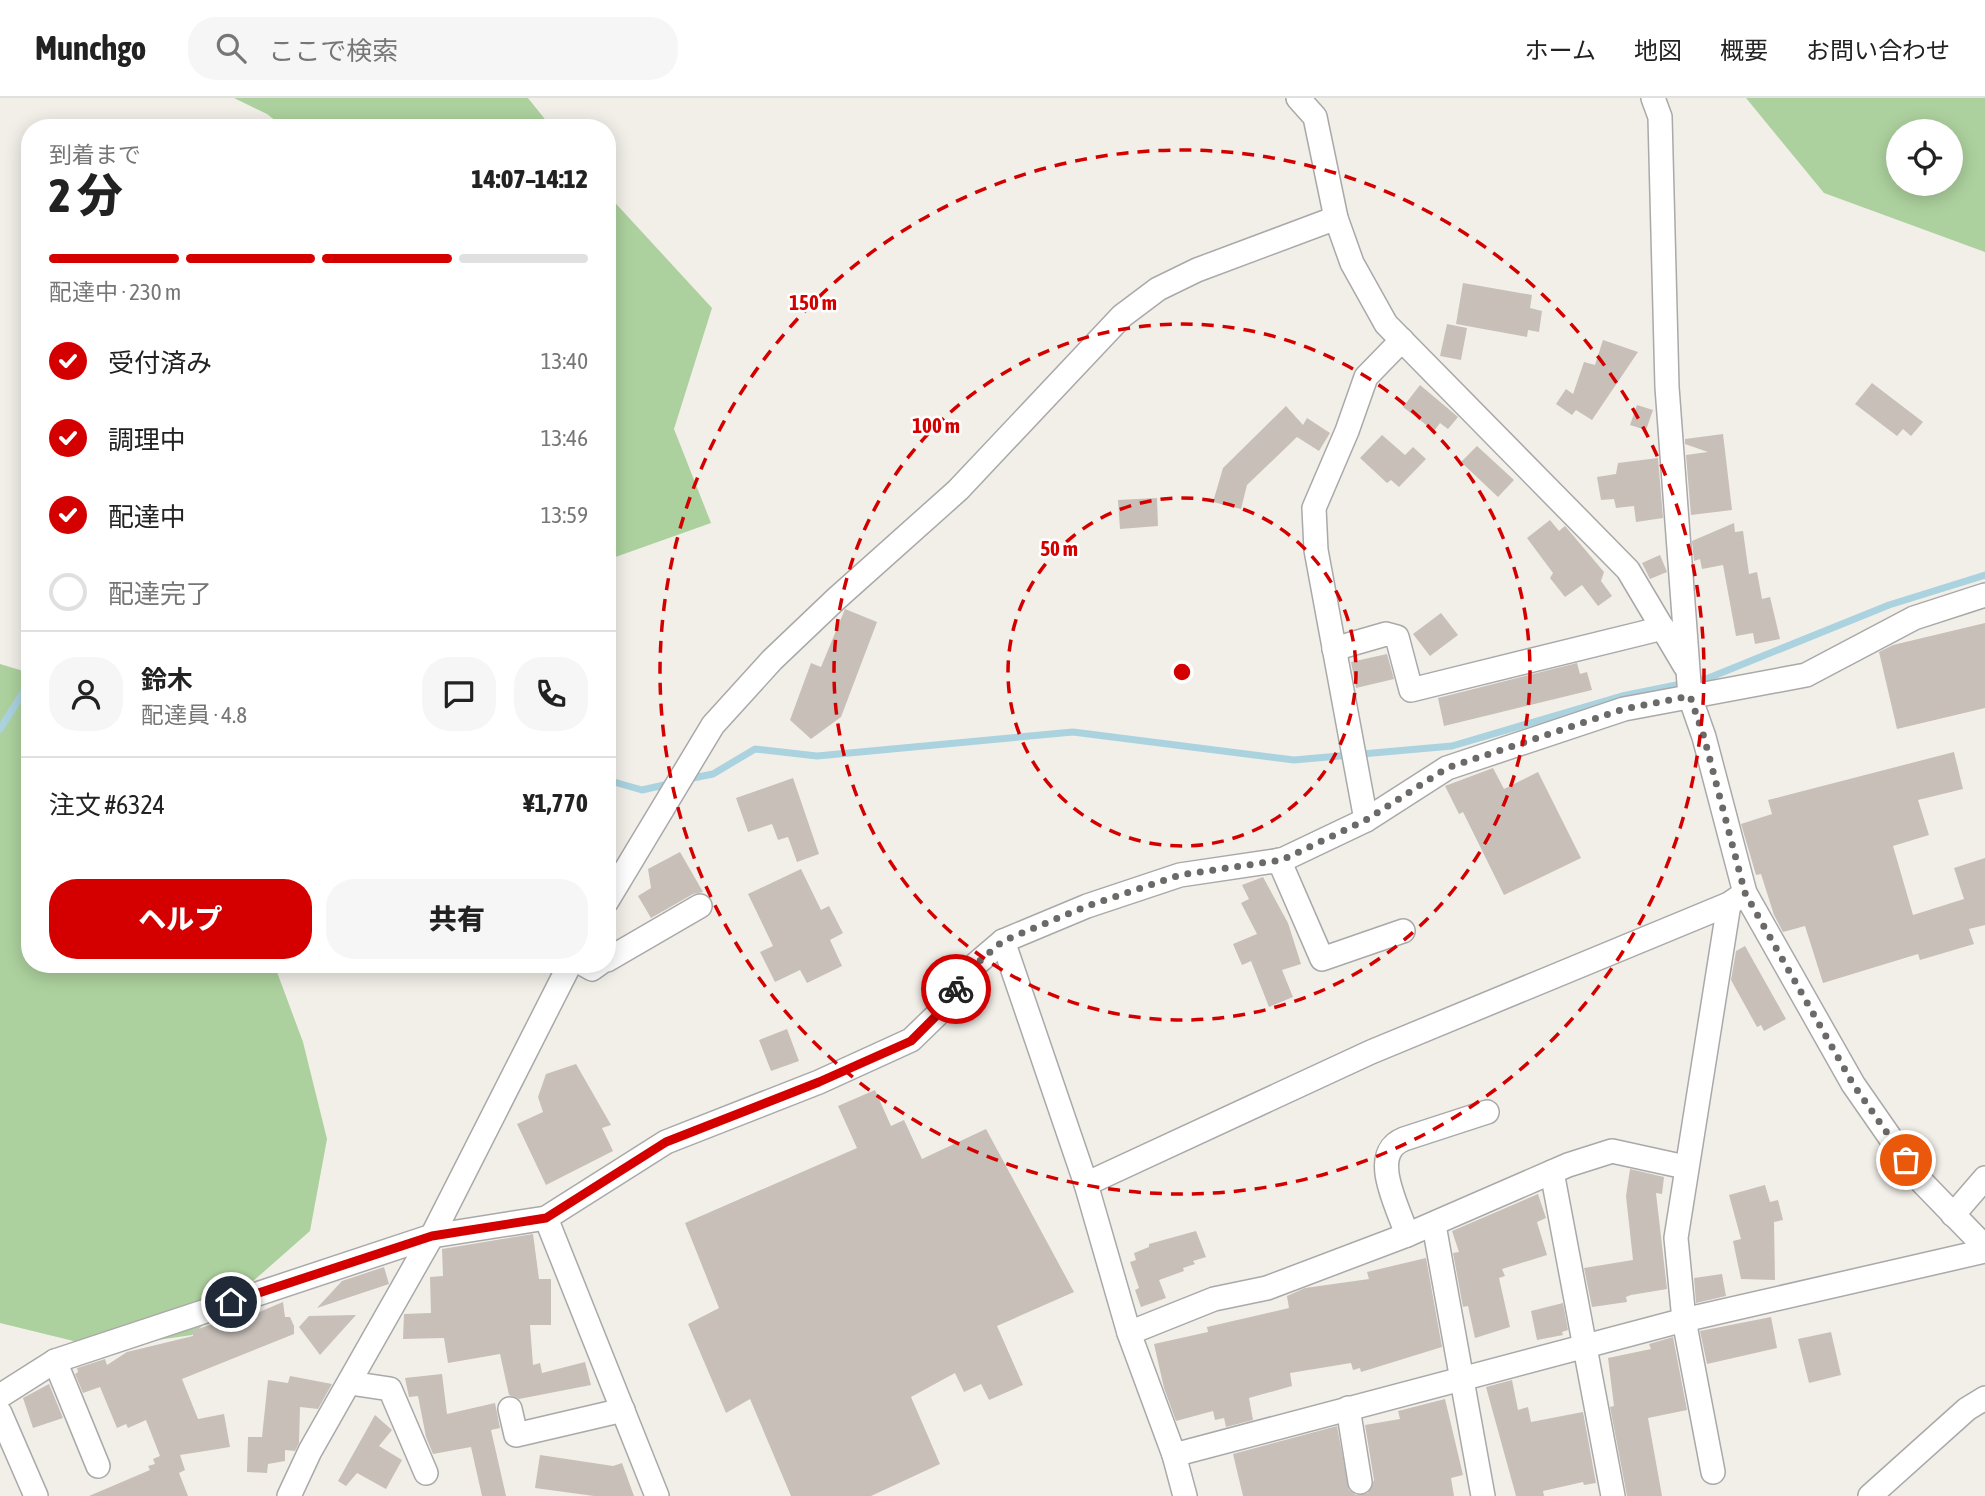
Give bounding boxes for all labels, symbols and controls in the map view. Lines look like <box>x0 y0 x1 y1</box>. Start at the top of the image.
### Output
search box <box>188 17 678 80</box>
text: Munchgo <box>35 29 146 67</box>
icon: search <box>212 29 250 67</box>
text: ここで検索 <box>268 36 398 66</box>
text: ホーム <box>1525 37 1596 64</box>
text: 地図 <box>1634 37 1682 64</box>
text: 概要 <box>1720 37 1768 64</box>
text: お問い合わせ <box>1806 37 1950 64</box>
map controls <box>1886 119 1963 196</box>
button: locate <box>1886 119 1963 196</box>
text: 到着まで <box>49 142 141 168</box>
text: 14:07–14:12 <box>471 164 588 194</box>
text: 2 分 <box>49 169 123 222</box>
text: 配達中 · 230 m <box>49 279 181 305</box>
text: 150 m <box>789 290 837 314</box>
icon: check <box>49 342 87 380</box>
text: 受付済み <box>108 348 212 378</box>
text: 13:40 <box>541 348 588 374</box>
text: 100 m <box>912 413 960 437</box>
icon: check <box>49 419 87 457</box>
text: 調理中 <box>108 425 186 455</box>
text: 13:46 <box>541 425 588 451</box>
icon: check <box>49 496 87 534</box>
text: 配達中 <box>108 502 186 532</box>
text: 13:59 <box>541 502 588 528</box>
text: 50 m <box>1040 536 1078 560</box>
text: 配達完了 <box>108 579 212 609</box>
button: person <box>49 657 123 731</box>
button: chat <box>422 657 496 731</box>
button: phone <box>514 657 588 731</box>
centre of rings <box>1170 660 1194 684</box>
text: 鈴木 <box>141 665 193 695</box>
text: 配達員 · 4.8 <box>141 702 247 728</box>
text: ¥1,770 <box>523 788 588 818</box>
text: 注文 #6324 <box>49 790 165 820</box>
button: ヘルプ <box>49 879 312 959</box>
button: 共有 <box>326 879 588 959</box>
courier <box>921 954 991 1024</box>
icon: bike <box>937 970 975 1008</box>
pin <box>1876 1130 1936 1190</box>
icon: bag <box>1887 1141 1925 1179</box>
pin <box>201 1272 261 1332</box>
icon: home <box>212 1283 250 1321</box>

